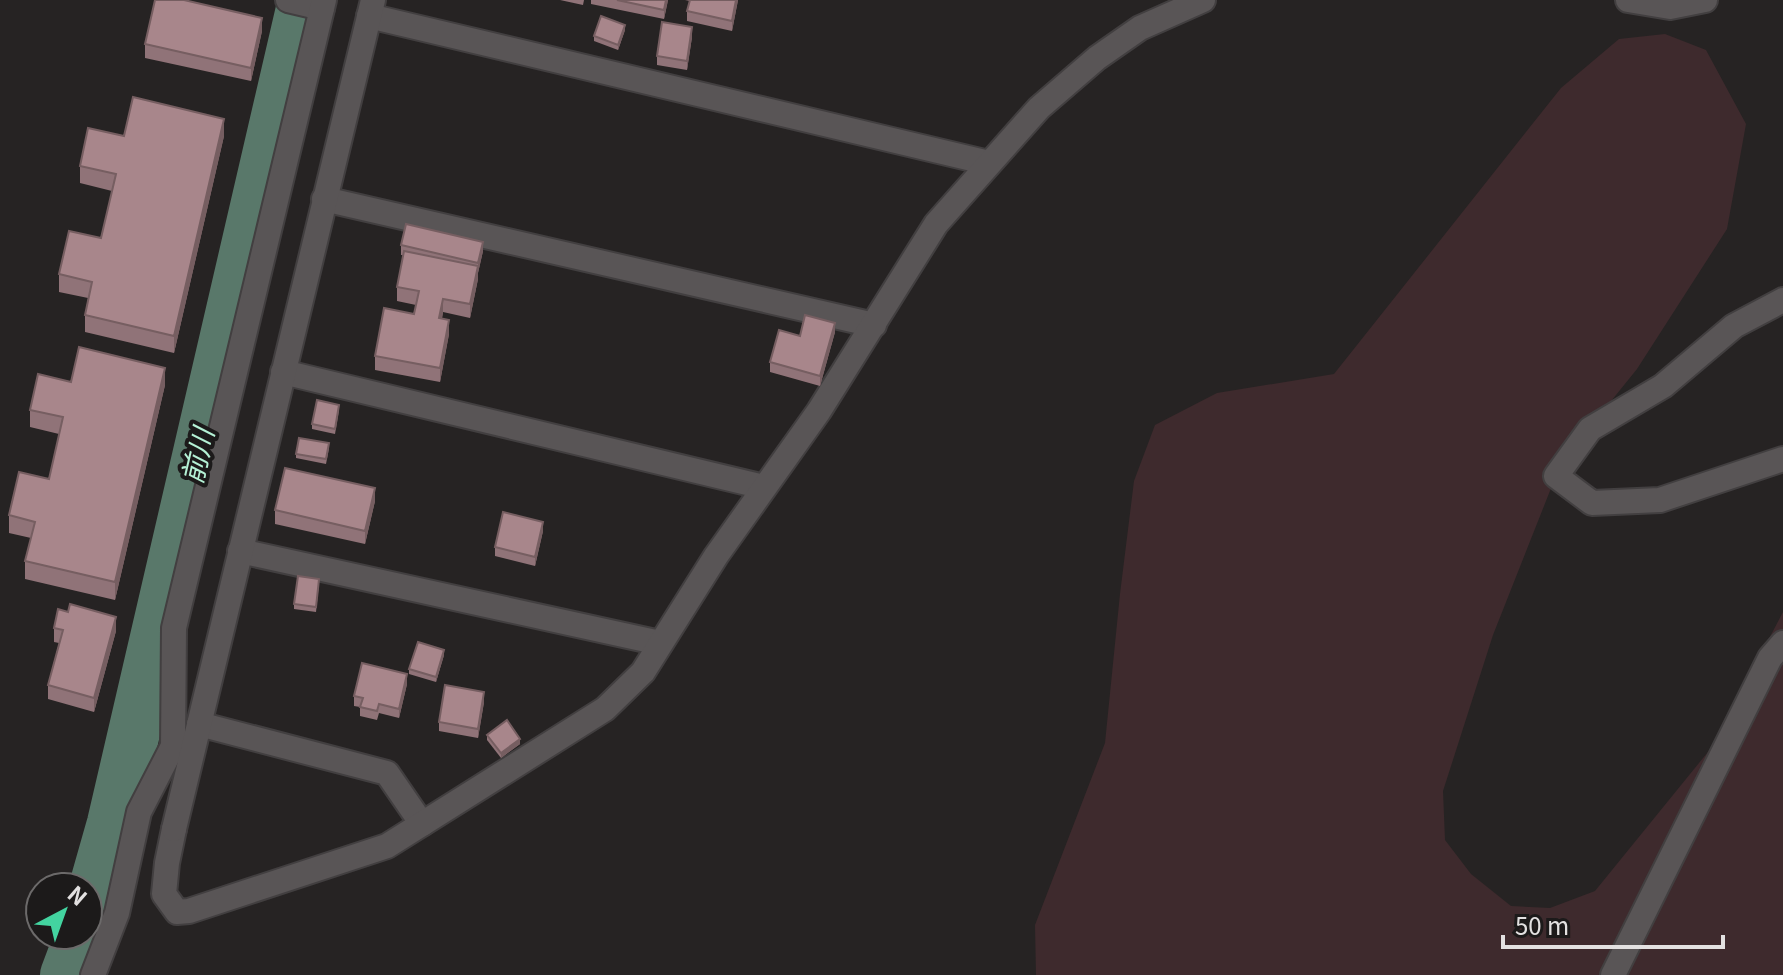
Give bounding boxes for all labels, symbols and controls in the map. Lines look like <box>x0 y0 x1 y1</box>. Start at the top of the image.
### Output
water label: 前川 <box>170 421 223 487</box>
north arrow <box>24 871 104 951</box>
text: N <box>62 877 95 912</box>
scale bar <box>1503 899 1723 949</box>
text: 50 m <box>1515 907 1569 942</box>

